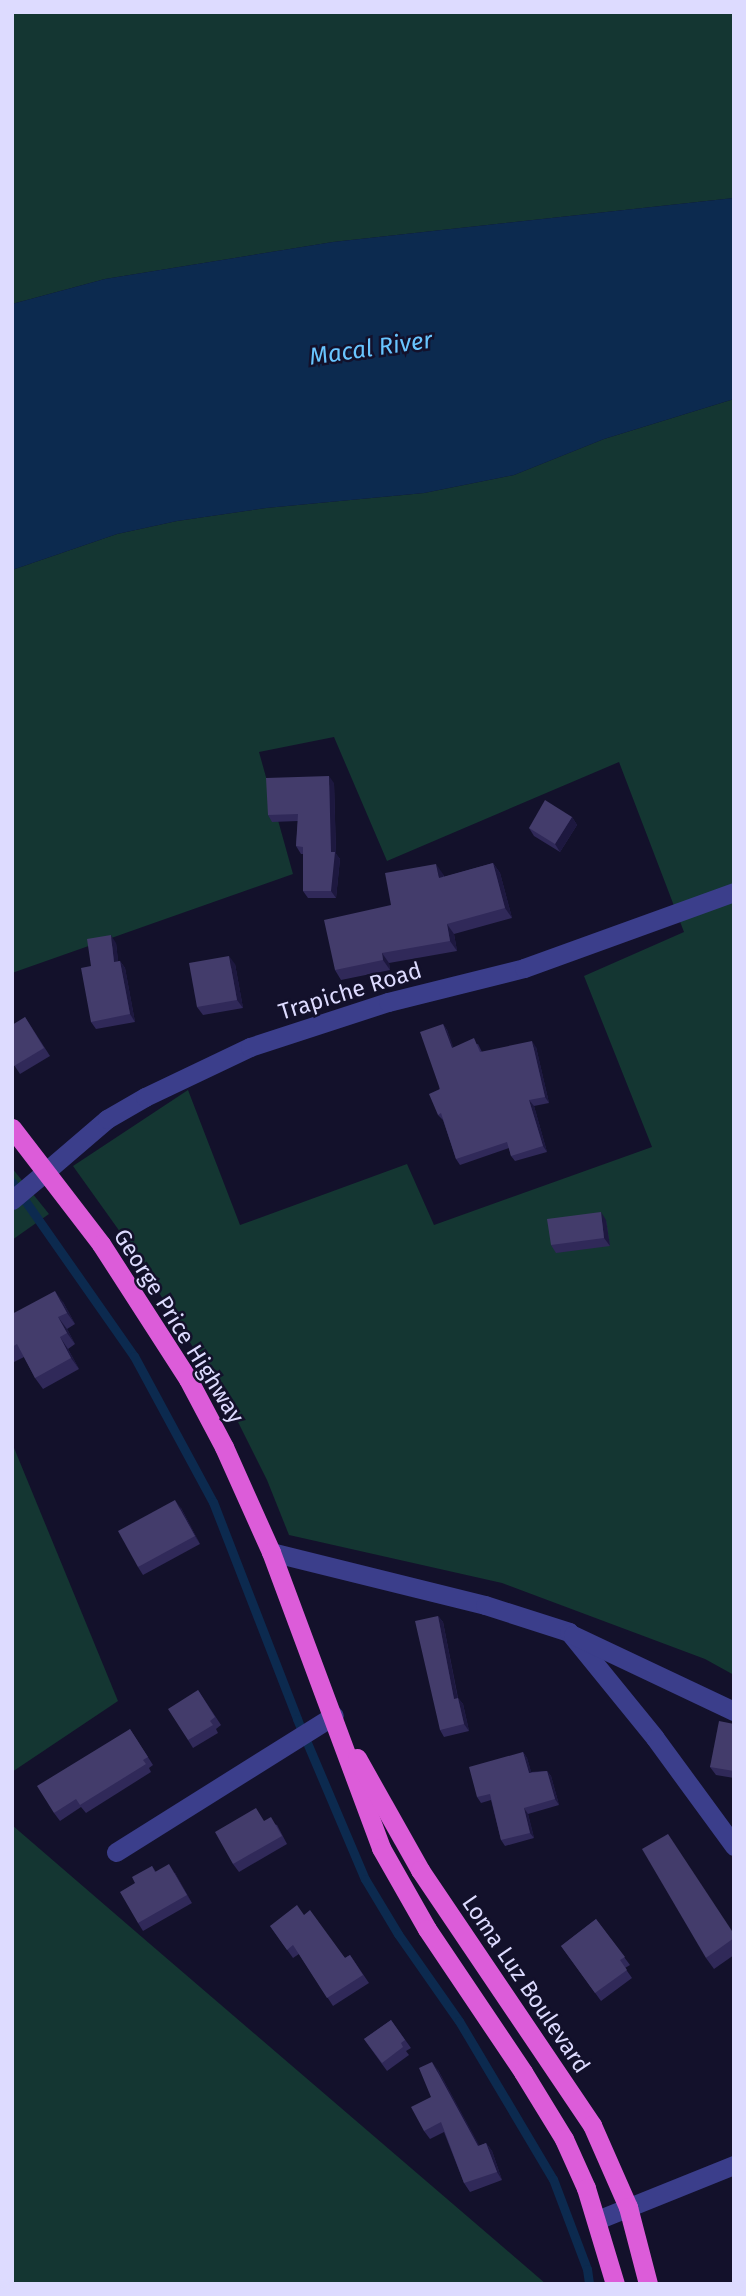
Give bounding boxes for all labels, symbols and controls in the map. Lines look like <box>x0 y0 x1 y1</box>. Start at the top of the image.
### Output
water label: Macal River <box>308 326 434 372</box>
street label: Trapiche Road <box>275 956 425 1026</box>
street label: George Price Highway <box>108 1224 250 1428</box>
street label: Loma Luz Boulevard <box>456 1890 596 2078</box>

